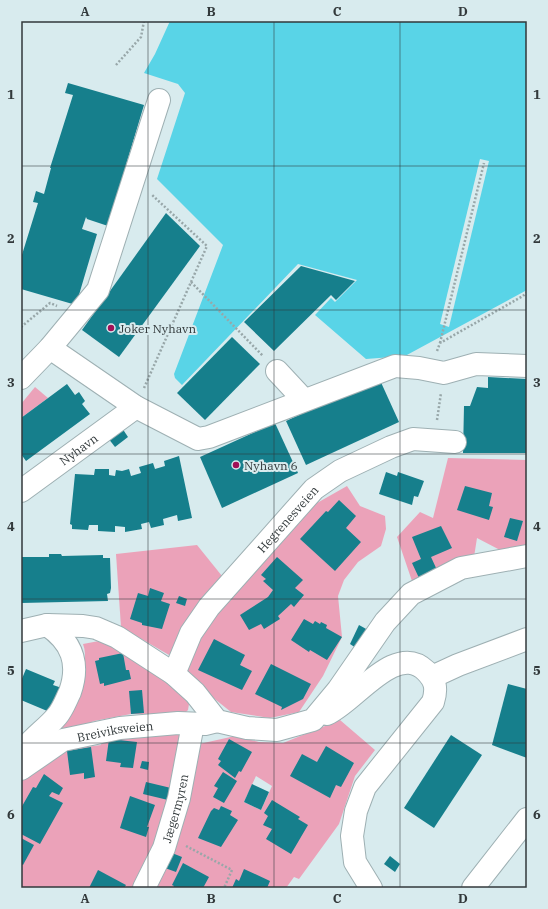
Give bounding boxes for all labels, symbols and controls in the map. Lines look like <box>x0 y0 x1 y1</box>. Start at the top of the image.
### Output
text: A <box>80 3 90 20</box>
text: B <box>206 3 216 20</box>
text: C <box>333 3 342 20</box>
text: D <box>458 3 468 20</box>
text: 1 <box>7 86 15 103</box>
text: 1 <box>533 86 541 103</box>
text: 2 <box>7 230 15 247</box>
text: 2 <box>533 230 541 247</box>
place label: Joker Nyhavn <box>119 321 197 336</box>
marker: Joker Nyhavn <box>106 323 116 333</box>
text: 3 <box>7 374 15 391</box>
text: 3 <box>533 374 541 391</box>
street label: Nyhavn <box>56 430 101 468</box>
place label: Nyhavn 6 <box>244 458 298 473</box>
marker: Nyhavn 6 <box>231 460 241 470</box>
street label: Hegrenesveien <box>254 482 321 555</box>
text: 4 <box>7 518 15 535</box>
text: 4 <box>533 518 541 535</box>
text: 5 <box>7 662 15 679</box>
text: 5 <box>533 662 541 679</box>
street label: Breiviksveien <box>76 718 154 744</box>
street label: Jægermyren <box>159 772 191 844</box>
text: 6 <box>7 806 15 823</box>
text: 6 <box>533 806 541 823</box>
text: A <box>80 890 90 907</box>
text: B <box>206 890 216 907</box>
text: C <box>333 890 342 907</box>
text: D <box>458 890 468 907</box>

